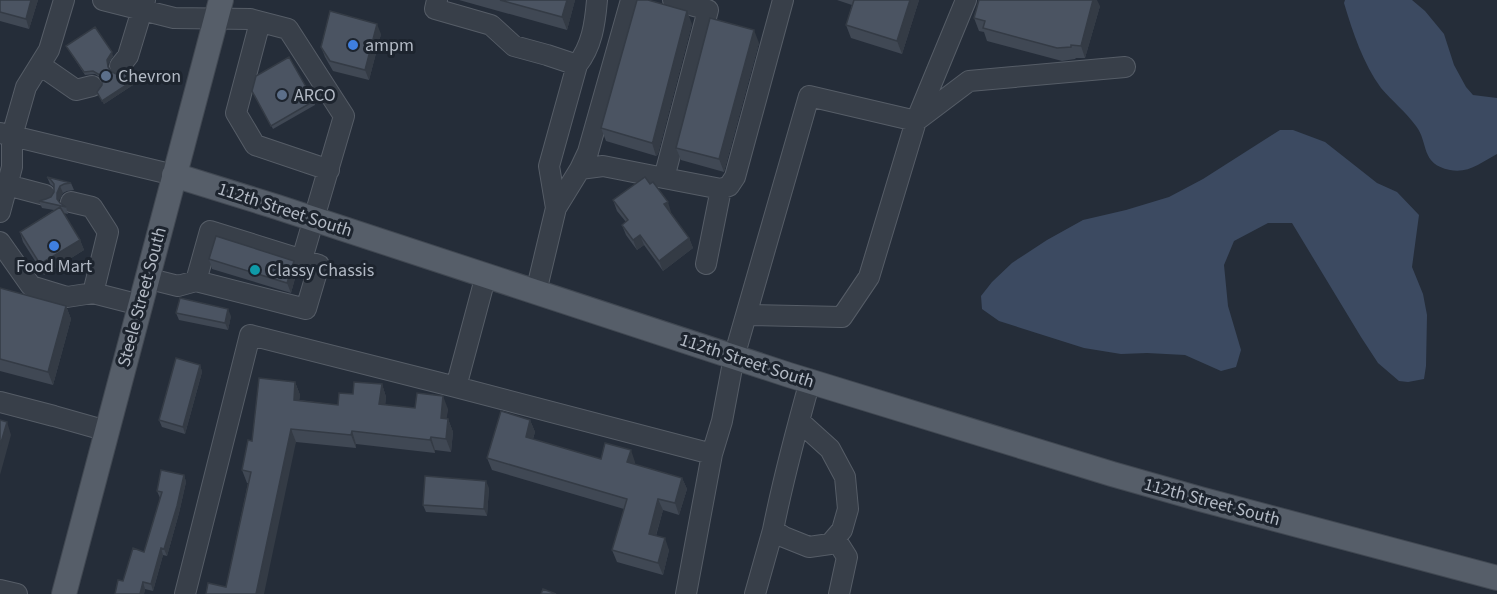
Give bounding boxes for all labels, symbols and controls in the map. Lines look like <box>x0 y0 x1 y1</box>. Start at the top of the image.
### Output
place label: ampm <box>365 33 414 58</box>
marker: ampm <box>346 38 360 52</box>
place label: Chevron <box>118 64 181 89</box>
marker: Chevron <box>99 69 113 83</box>
place label: ARCO <box>294 83 336 108</box>
marker: ARCO <box>275 88 289 102</box>
street label: 112th Street South <box>215 176 355 244</box>
street label: Steele Street South <box>111 224 173 370</box>
marker: Food Mart <box>47 239 61 253</box>
place label: Food Mart <box>16 254 92 279</box>
place label: Classy Chassis <box>267 258 374 283</box>
marker: Classy Chassis <box>248 263 262 277</box>
street label: 112th Street South <box>677 327 817 395</box>
street label: 112th Street South <box>1141 472 1283 532</box>

